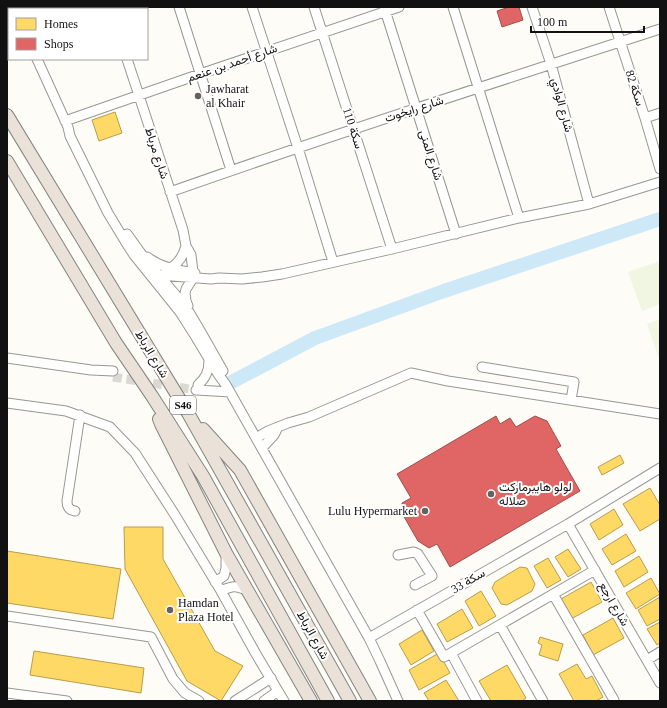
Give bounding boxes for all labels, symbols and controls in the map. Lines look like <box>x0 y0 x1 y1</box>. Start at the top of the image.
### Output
legend <box>8 8 148 60</box>
scale bar <box>531 8 644 34</box>
text: 100 m <box>537 15 568 29</box>
text: Homes <box>44 17 78 31</box>
text: Shops <box>44 37 74 51</box>
street label: شارع أحمد بن عنعم <box>185 41 279 87</box>
street label: سكة 82 <box>623 68 647 108</box>
street label: شارع الوادي <box>545 76 576 134</box>
place label: Jawharat al Khair <box>206 82 249 110</box>
marker: Jawharat al Khair <box>193 91 203 101</box>
street label: شارع رايخوت <box>383 93 446 127</box>
street label: سكة 110 <box>340 106 366 150</box>
street label: شارع مرباط <box>140 125 172 181</box>
street label: شارع المنى <box>414 128 446 183</box>
street label: شارع الرباط <box>131 328 172 381</box>
road number: S46 <box>170 396 196 414</box>
place label: لولو هايبرماركت صلاله <box>499 480 572 508</box>
marker: لولو هايبرماركت صلاله <box>486 489 496 499</box>
place label: Lulu Hypermarket <box>328 504 418 518</box>
marker: Lulu Hypermarket <box>420 506 430 516</box>
street label: سكة 33 <box>449 566 487 596</box>
street label: شارع ارجع <box>594 580 632 629</box>
place label: Hamdan Plaza Hotel <box>178 596 234 624</box>
marker: Hamdan Plaza Hotel <box>165 605 175 615</box>
street label: شارع الرباط <box>292 608 332 663</box>

